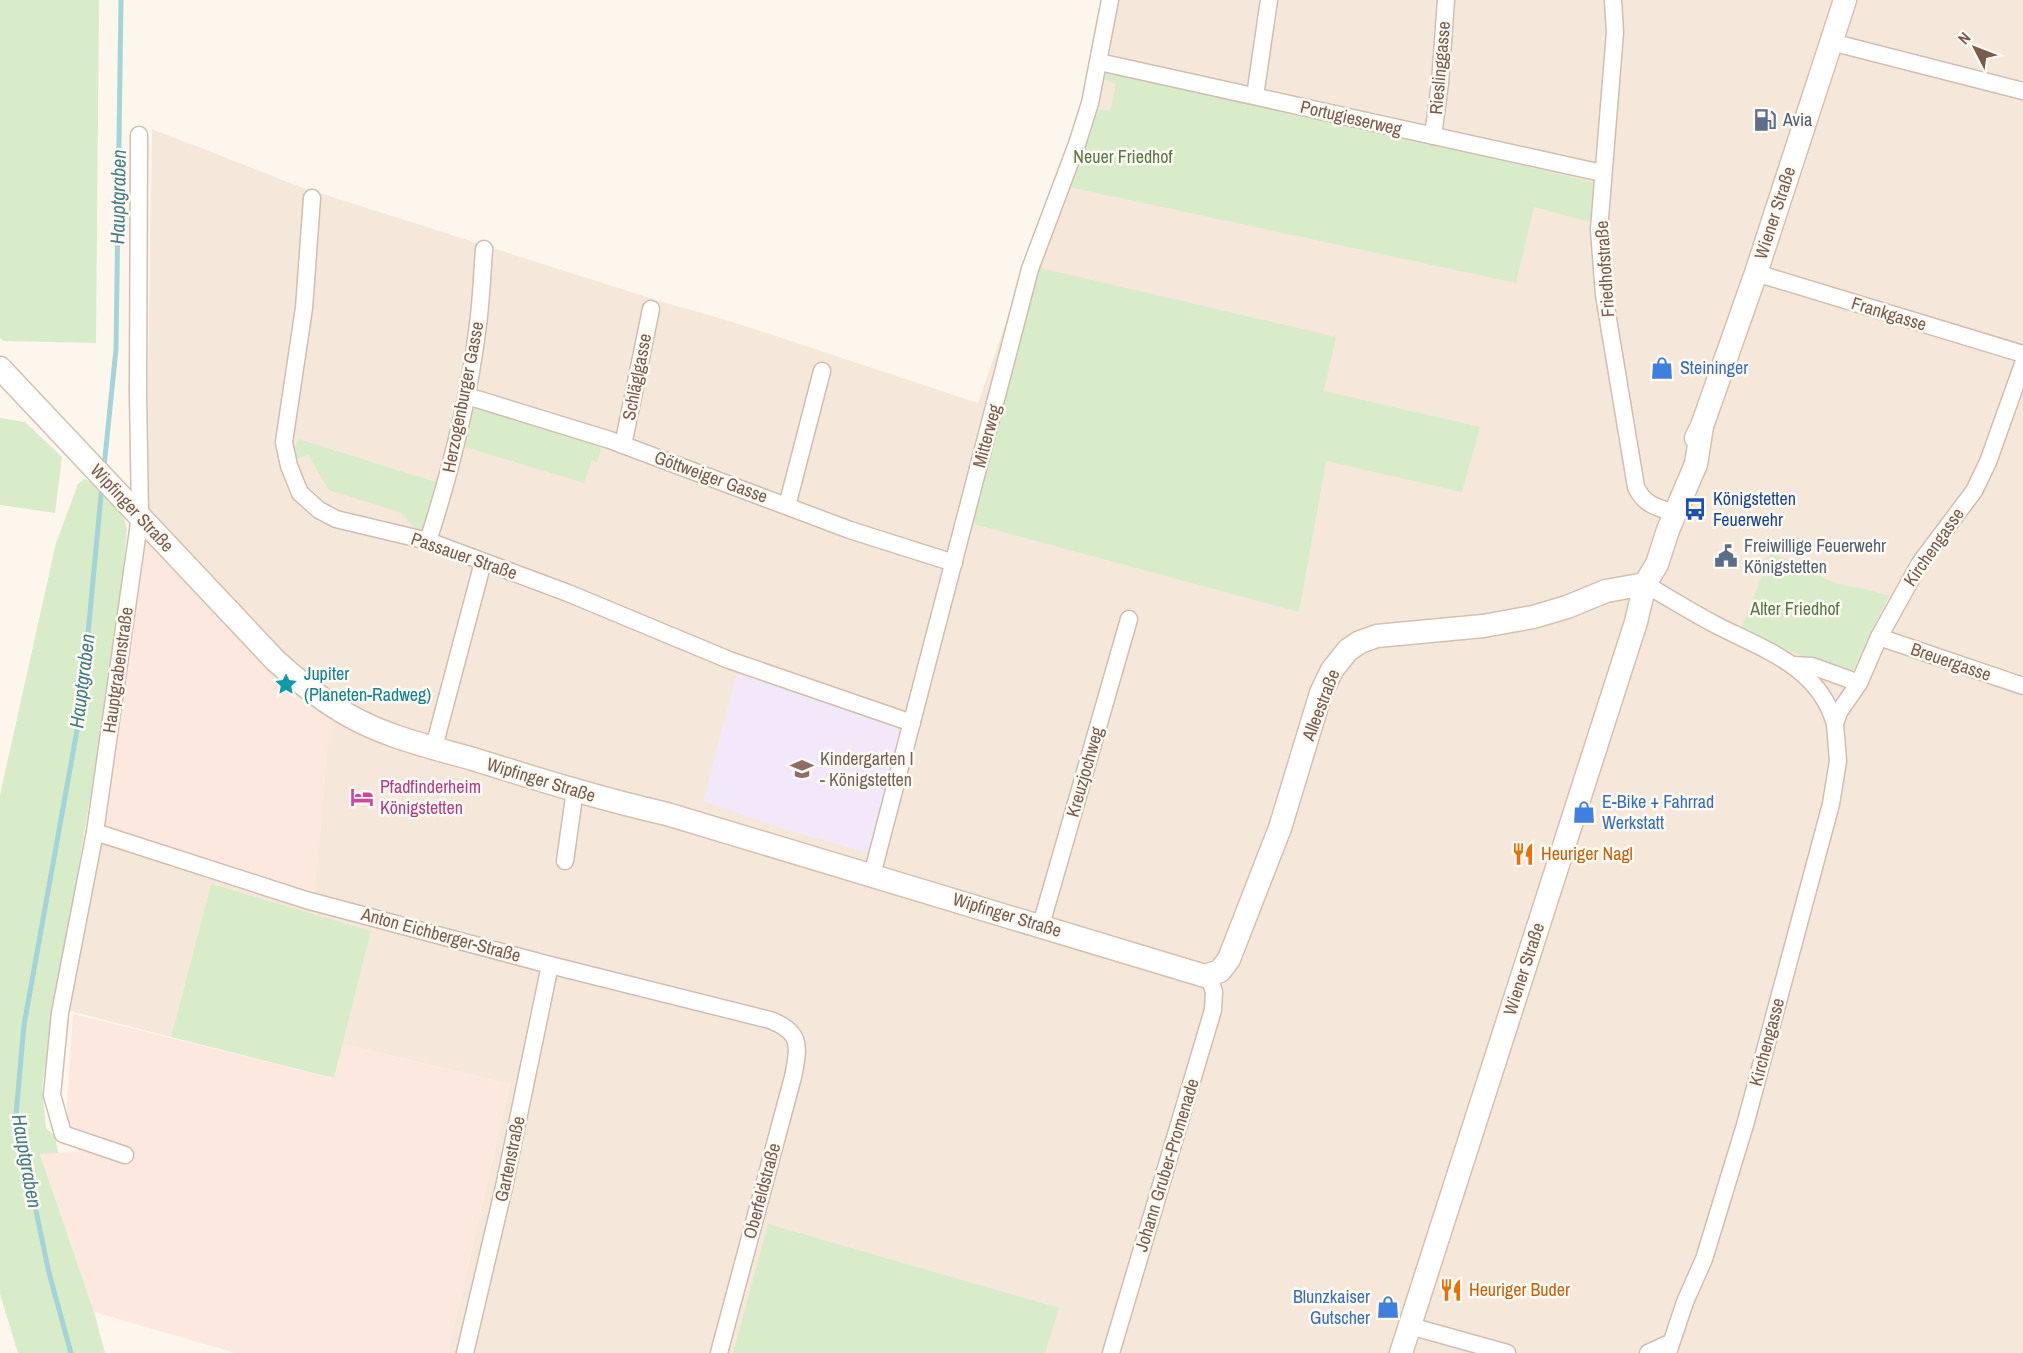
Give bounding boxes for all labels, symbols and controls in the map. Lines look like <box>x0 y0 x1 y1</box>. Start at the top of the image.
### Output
north arrow <box>1945 18 2005 78</box>
street label: Rieslinggasse <box>1423 20 1456 116</box>
text: N <box>1953 27 1975 49</box>
street label: Portugieserweg <box>1298 94 1405 141</box>
fuel station icon: Avia <box>1752 107 1778 133</box>
place label: Avia <box>1782 107 1812 132</box>
park label: Neuer Friedhof <box>1073 144 1174 169</box>
water label: Hauptgraben <box>103 149 132 245</box>
street label: Wiener Straße <box>1748 163 1801 262</box>
street label: Friedhofstraße <box>1589 220 1620 318</box>
street label: Frankgasse <box>1849 290 1930 337</box>
street label: Herzogenburger Gasse <box>436 319 489 475</box>
street label: Schläglgasse <box>616 331 657 422</box>
shop icon: Steininger <box>1649 355 1675 381</box>
place label: Steininger <box>1680 355 1748 380</box>
street label: Mitterweg <box>966 401 1007 470</box>
street label: Göttweiger Gasse <box>651 444 771 509</box>
street label: Wipfinger Straße <box>85 458 180 557</box>
place label: Königstetten Feuerwehr <box>1713 486 1796 532</box>
bus stop icon: Königstetten Feuerwehr <box>1682 496 1708 522</box>
street label: Kirchengasse <box>1897 503 1970 591</box>
street label: Passauer Straße <box>408 526 521 585</box>
place label: Freiwillige Feuerwehr Königstetten <box>1744 533 1886 579</box>
public building icon: Freiwillige Feuerwehr Königstetten <box>1713 543 1739 569</box>
park label: Alter Friedhof <box>1749 596 1841 621</box>
street label: Hauptgrabenstraße <box>96 605 139 735</box>
water label: Hauptgraben <box>62 632 101 730</box>
street label: Breuergasse <box>1908 636 1995 687</box>
place label: Jupiter (Planeten-Radweg) <box>304 661 431 707</box>
street label: Alleestraße <box>1295 665 1346 745</box>
place icon: Jupiter (Planeten-Radweg) <box>273 671 299 697</box>
street label: Kreuzjochweg <box>1060 723 1110 820</box>
place label: Kindergarten I - Königstetten <box>820 746 914 792</box>
street label: Wipfinger Straße <box>484 751 599 808</box>
school or university icon: Kindergarten I - Königstetten <box>789 756 815 782</box>
place label: Pfadfinderheim Königstetten <box>380 774 481 820</box>
hotel icon: Pfadfinderheim Königstetten <box>349 784 375 810</box>
place label: E-Bike + Fahrrad Werkstatt <box>1602 789 1714 835</box>
shop icon: E-Bike + Fahrrad Werkstatt <box>1571 799 1597 825</box>
restaurant icon: Heuriger Nagl <box>1510 841 1536 867</box>
place label: Heuriger Nagl <box>1541 841 1633 866</box>
street label: Wipfinger Straße <box>950 886 1065 943</box>
street label: Anton Eichberger-Straße <box>358 901 524 968</box>
street label: Wiener Straße <box>1497 919 1550 1018</box>
street label: Kirchengasse <box>1743 995 1790 1089</box>
street label: Johann Gruber-Promenade <box>1128 1075 1205 1254</box>
water label: Hauptgraben <box>6 1112 49 1210</box>
street label: Gartenstraße <box>488 1114 531 1204</box>
street label: Oberfeldstraße <box>737 1140 786 1242</box>
restaurant icon: Heuriger Buder <box>1438 1277 1464 1303</box>
place label: Heuriger Buder <box>1469 1277 1570 1302</box>
place label: Blunzkaiser Gutscher <box>1293 1284 1370 1330</box>
shop icon: Blunzkaiser Gutscher <box>1375 1294 1401 1320</box>

